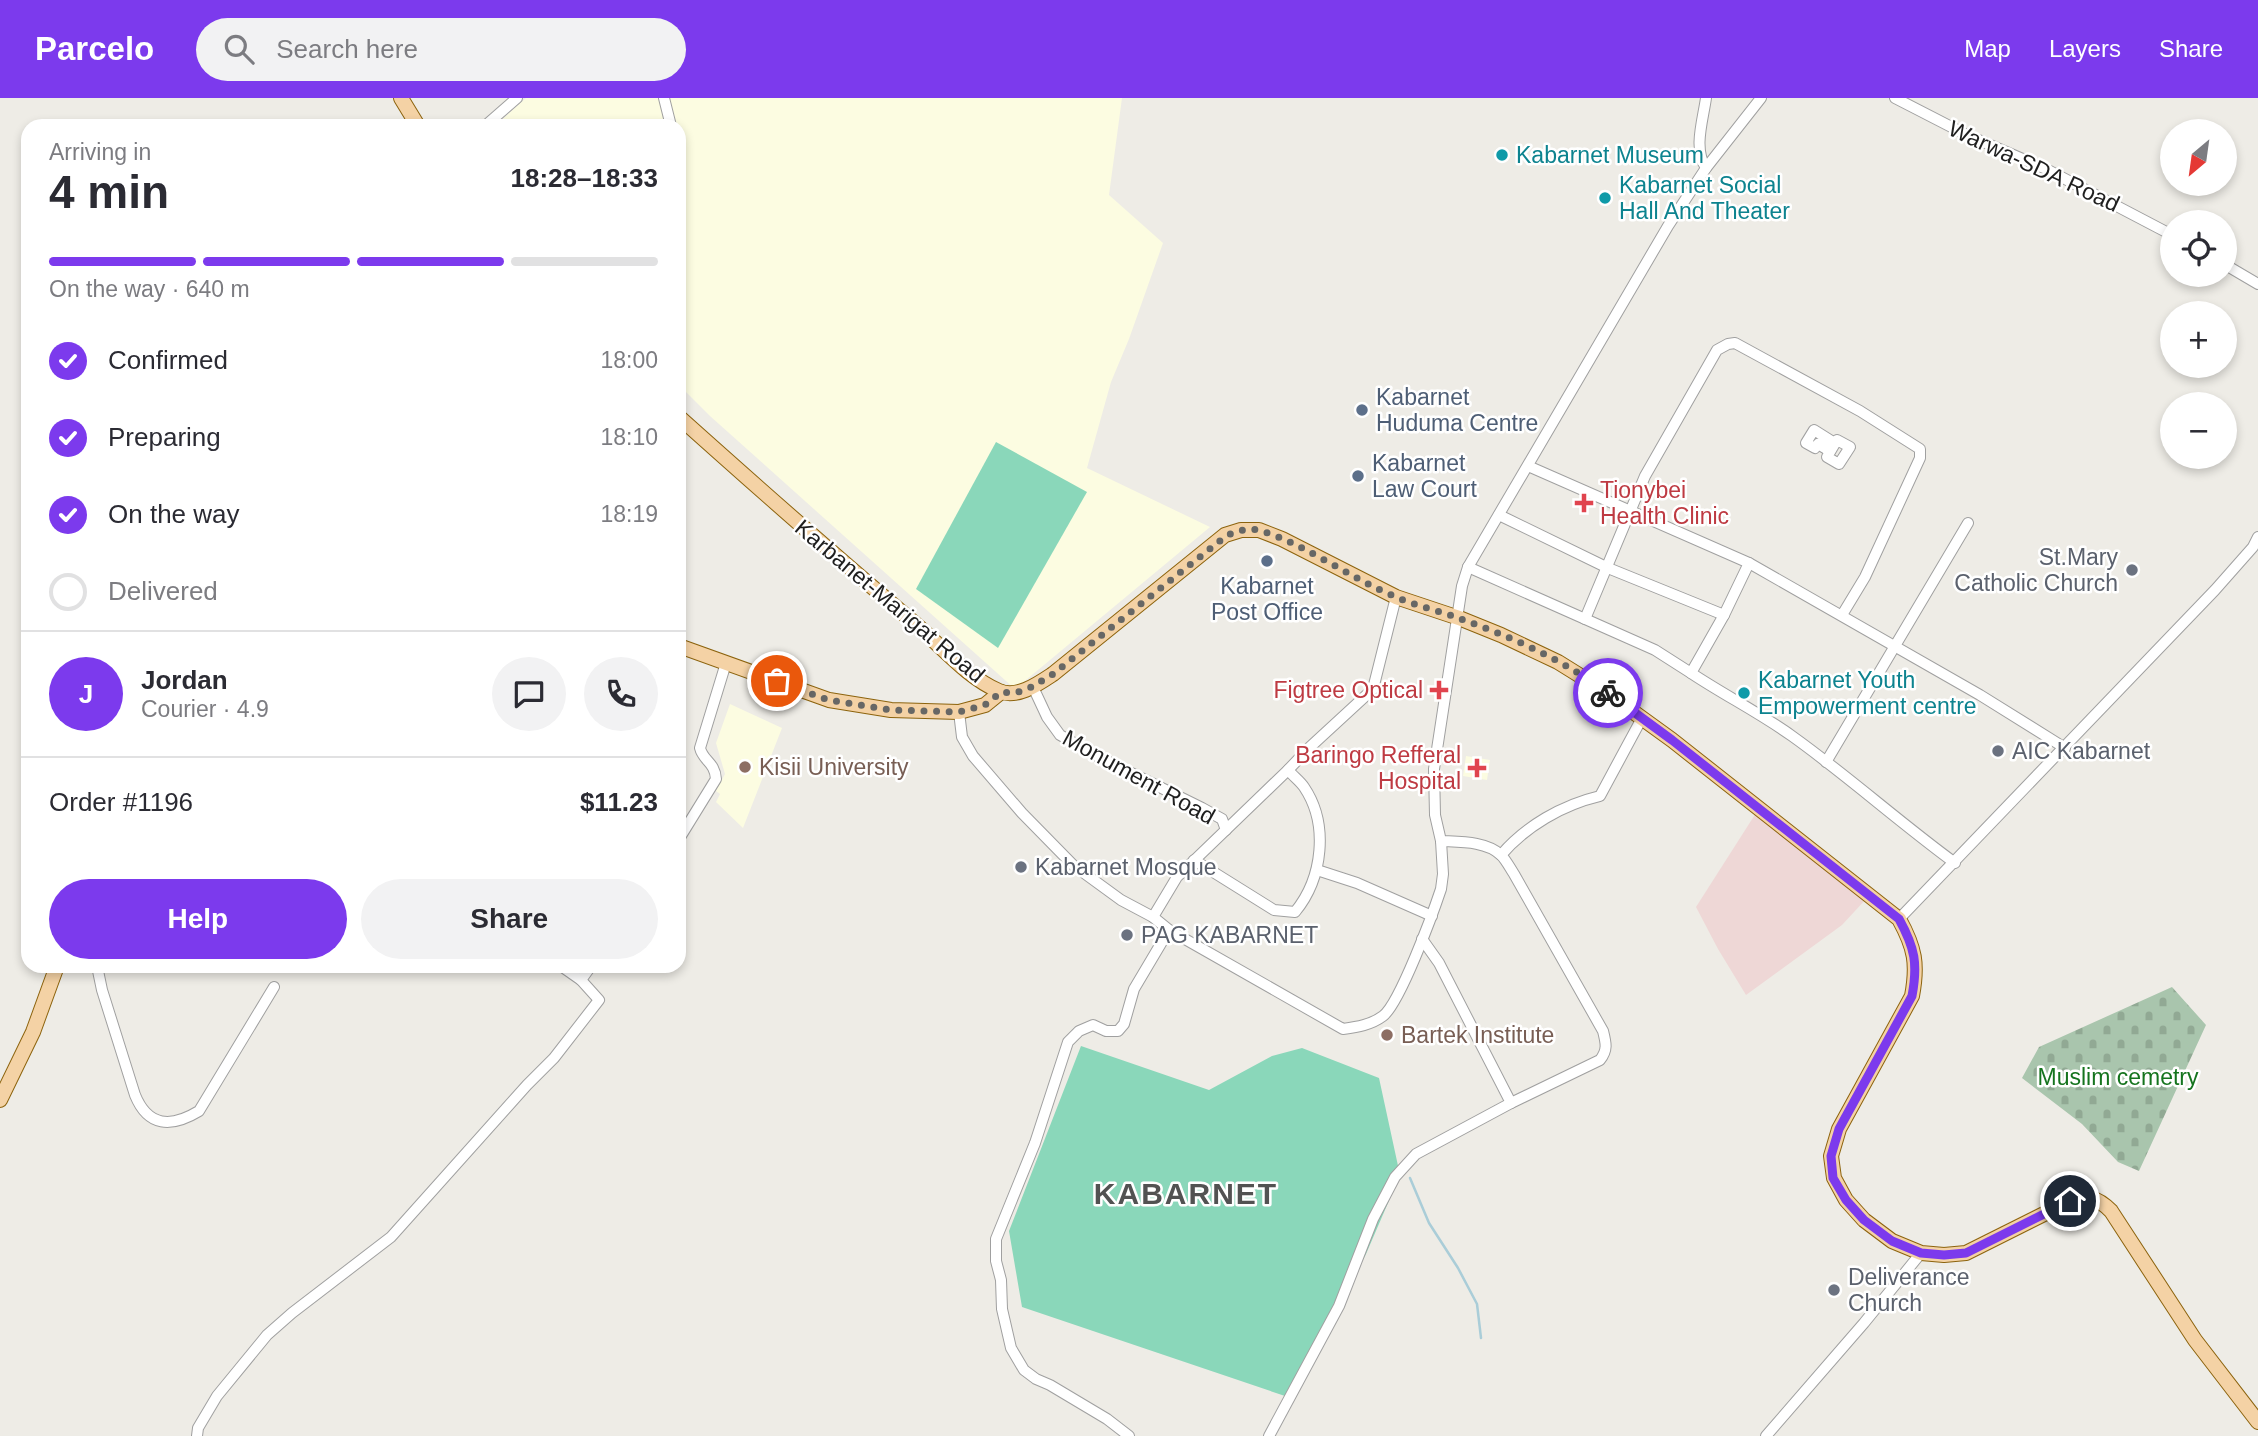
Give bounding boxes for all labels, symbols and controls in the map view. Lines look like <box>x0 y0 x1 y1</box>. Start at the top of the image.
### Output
search box <box>196 18 686 81</box>
text: Parcelo <box>35 30 154 67</box>
icon: search <box>220 30 258 68</box>
text: Search here <box>276 34 418 64</box>
text: Map <box>1964 35 2011 62</box>
text: Layers <box>2049 35 2121 62</box>
text: Share <box>2159 35 2223 62</box>
street label: Warwa-SDA Road <box>1944 115 2124 217</box>
north arrow <box>2160 119 2236 196</box>
map controls <box>2160 119 2237 469</box>
text: Arriving in <box>49 139 151 165</box>
place label: Kabarnet Museum <box>1516 142 1704 168</box>
marker: Kabarnet Museum <box>1494 147 1510 163</box>
text: 18:28–18:33 <box>511 163 658 193</box>
text: 4 min <box>49 166 169 218</box>
place label: Kabarnet Social Hall And Theater <box>1619 172 1790 224</box>
marker: Kabarnet Social Hall And Theater <box>1597 190 1613 206</box>
button: locate <box>2160 210 2237 287</box>
text: On the way · 640 m <box>49 276 250 302</box>
button: + <box>2160 301 2237 378</box>
icon: check <box>49 342 87 380</box>
text: Confirmed <box>108 345 228 375</box>
text: 18:00 <box>600 347 658 373</box>
place label: Kabarnet Huduma Centre <box>1376 384 1538 436</box>
button: − <box>2160 392 2237 469</box>
marker: Kabarnet Huduma Centre <box>1354 402 1370 418</box>
icon: check <box>49 419 87 457</box>
text: Preparing <box>108 422 221 452</box>
text: 18:10 <box>600 424 658 450</box>
place label: Kabarnet Law Court <box>1372 450 1477 502</box>
marker: Kabarnet Law Court <box>1350 468 1366 484</box>
place label: Tionybei Health Clinic <box>1600 477 1729 529</box>
marker: Tionybei Health Clinic <box>1574 493 1594 513</box>
icon: check <box>49 496 87 534</box>
text: On the way <box>108 499 240 529</box>
text: 18:19 <box>600 501 658 527</box>
street label: Karbanet-Marigat Road <box>790 514 990 688</box>
place label: St.Mary Catholic Church <box>1954 544 2118 596</box>
marker: Kabarnet Post Office <box>1259 553 1275 569</box>
marker: St.Mary Catholic Church <box>2124 562 2140 578</box>
place label: Kabarnet Post Office <box>1211 573 1323 625</box>
text: Delivered <box>108 576 218 606</box>
pin <box>747 651 807 711</box>
button: chat <box>492 657 566 731</box>
button: phone <box>584 657 658 731</box>
courier <box>1573 658 1643 728</box>
icon: bag <box>758 662 796 700</box>
text: Jordan <box>141 665 228 695</box>
place label: Kabarnet Youth Empowerment centre <box>1758 667 1977 719</box>
icon: bike <box>1589 674 1627 712</box>
place label: Figtree Optical <box>1273 677 1423 703</box>
text: J <box>79 679 93 709</box>
marker: Figtree Optical <box>1429 680 1449 700</box>
marker: Kabarnet Youth Empowerment centre <box>1736 685 1752 701</box>
text: Courier · 4.9 <box>141 696 269 722</box>
street label: Monument Road <box>1058 724 1220 830</box>
place label: AIC Kabarnet <box>2012 738 2151 764</box>
place label: Baringo Refferal Hospital <box>1295 742 1461 794</box>
marker: AIC Kabarnet <box>1990 743 2006 759</box>
place label: Kisii University <box>759 754 909 780</box>
marker: Baringo Refferal Hospital <box>1467 758 1487 778</box>
marker: Kisii University <box>737 759 753 775</box>
text: Order #1196 <box>49 787 193 817</box>
text: $11.23 <box>580 787 658 817</box>
place label: Kabarnet Mosque <box>1035 854 1217 880</box>
marker: Kabarnet Mosque <box>1013 859 1029 875</box>
button: Help <box>49 879 347 959</box>
button: Share <box>361 879 658 959</box>
place label: PAG KABARNET <box>1141 922 1318 948</box>
marker: PAG KABARNET <box>1119 927 1135 943</box>
place label: Bartek Institute <box>1401 1022 1554 1048</box>
marker: Bartek Institute <box>1379 1027 1395 1043</box>
park label: Muslim cemetry <box>2037 1064 2199 1090</box>
pin <box>2040 1171 2100 1231</box>
district label: KABARNET <box>1094 1177 1278 1210</box>
icon: home <box>2051 1182 2089 1220</box>
place label: Deliverance Church <box>1848 1264 1969 1316</box>
marker: Deliverance Church <box>1826 1282 1842 1298</box>

